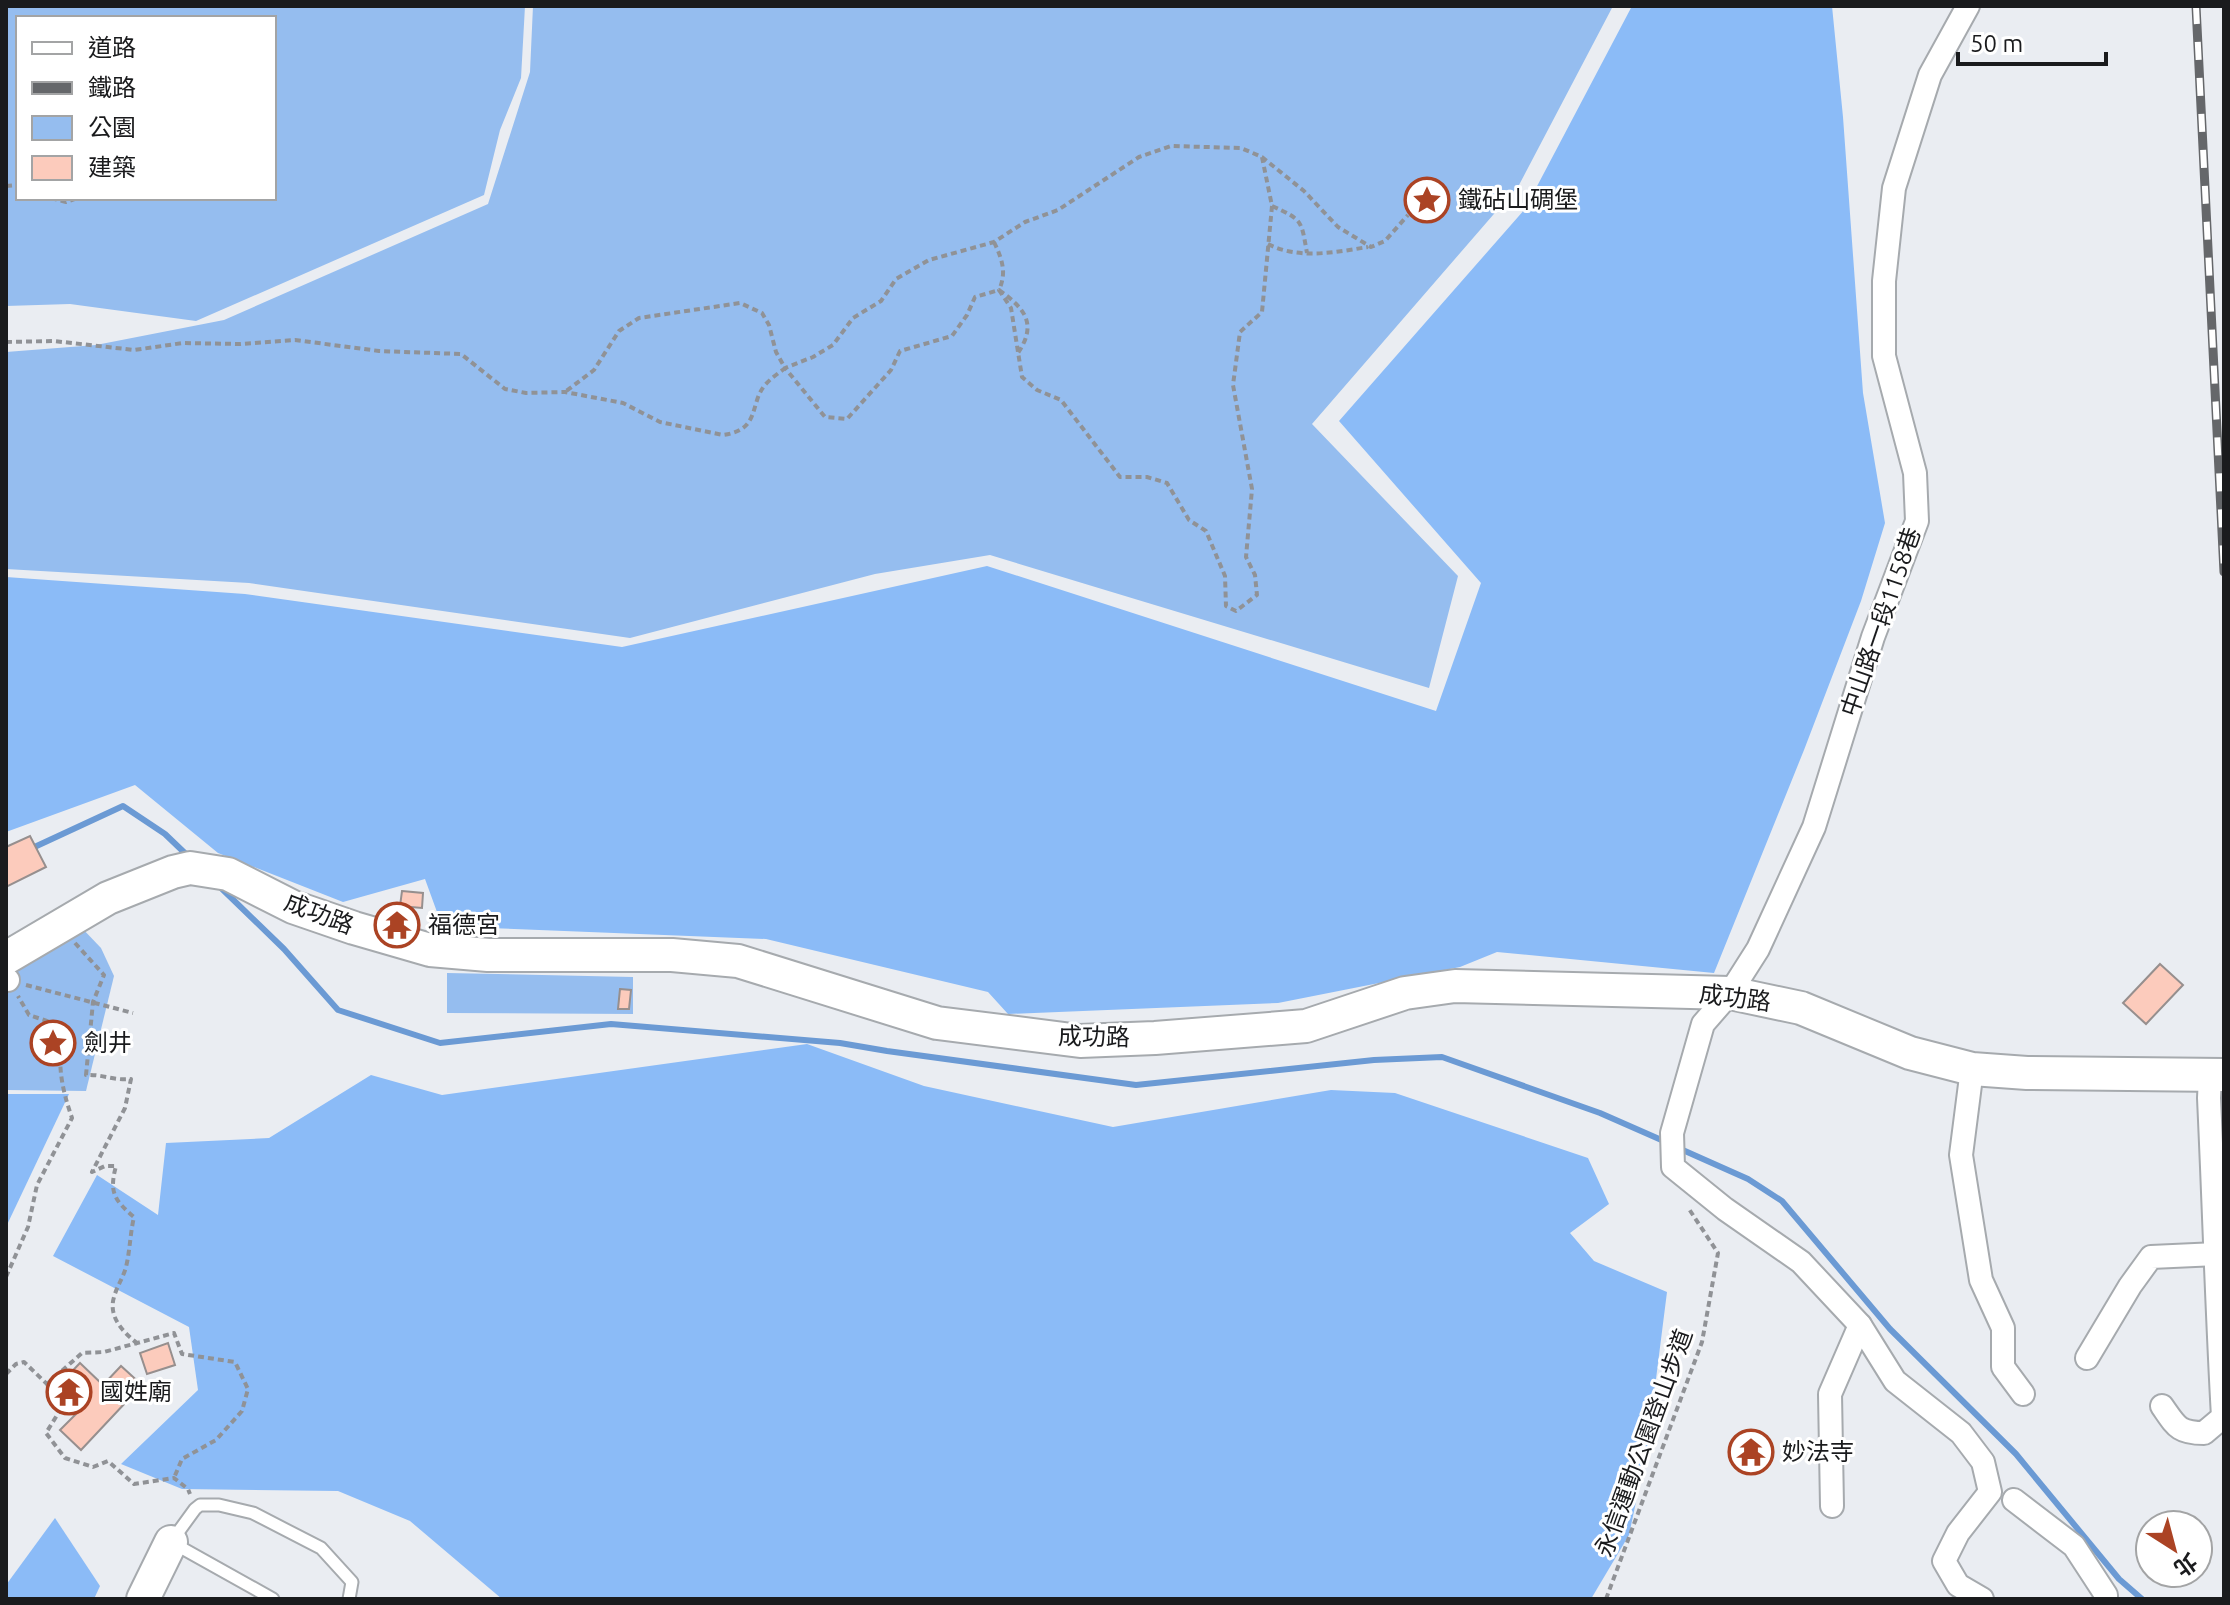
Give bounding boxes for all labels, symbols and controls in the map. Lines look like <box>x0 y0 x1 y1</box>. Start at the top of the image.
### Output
legend <box>16 16 276 200</box>
scale bar <box>1958 16 2106 66</box>
text: 50 m <box>1970 30 2023 57</box>
text: 道路 <box>88 34 136 61</box>
text: 鐵路 <box>88 74 136 101</box>
text: 公園 <box>88 114 136 141</box>
text: 建築 <box>88 154 136 181</box>
place icon: 鐵砧山碉堡 <box>1403 176 1451 224</box>
place label: 鐵砧山碉堡 <box>1458 186 1578 213</box>
street label: 中山路一段1158巷 <box>1836 524 1926 720</box>
street label: 成功路 <box>281 888 358 939</box>
temple icon: 福德宮 <box>373 901 421 949</box>
place label: 福德宮 <box>428 911 500 938</box>
street label: 成功路 <box>1698 980 1772 1015</box>
place icon: 劍井 <box>29 1019 77 1067</box>
street label: 成功路 <box>1058 1022 1130 1051</box>
place label: 劍井 <box>84 1029 132 1056</box>
street label: 永信運動公園登山步道 <box>1590 1325 1697 1560</box>
temple icon: 國姓廟 <box>45 1368 93 1416</box>
place label: 國姓廟 <box>100 1378 172 1405</box>
temple icon: 妙法寺 <box>1727 1428 1775 1476</box>
place label: 妙法寺 <box>1782 1438 1854 1465</box>
north arrow <box>2134 1509 2214 1589</box>
text: 北 <box>2170 1549 2202 1582</box>

